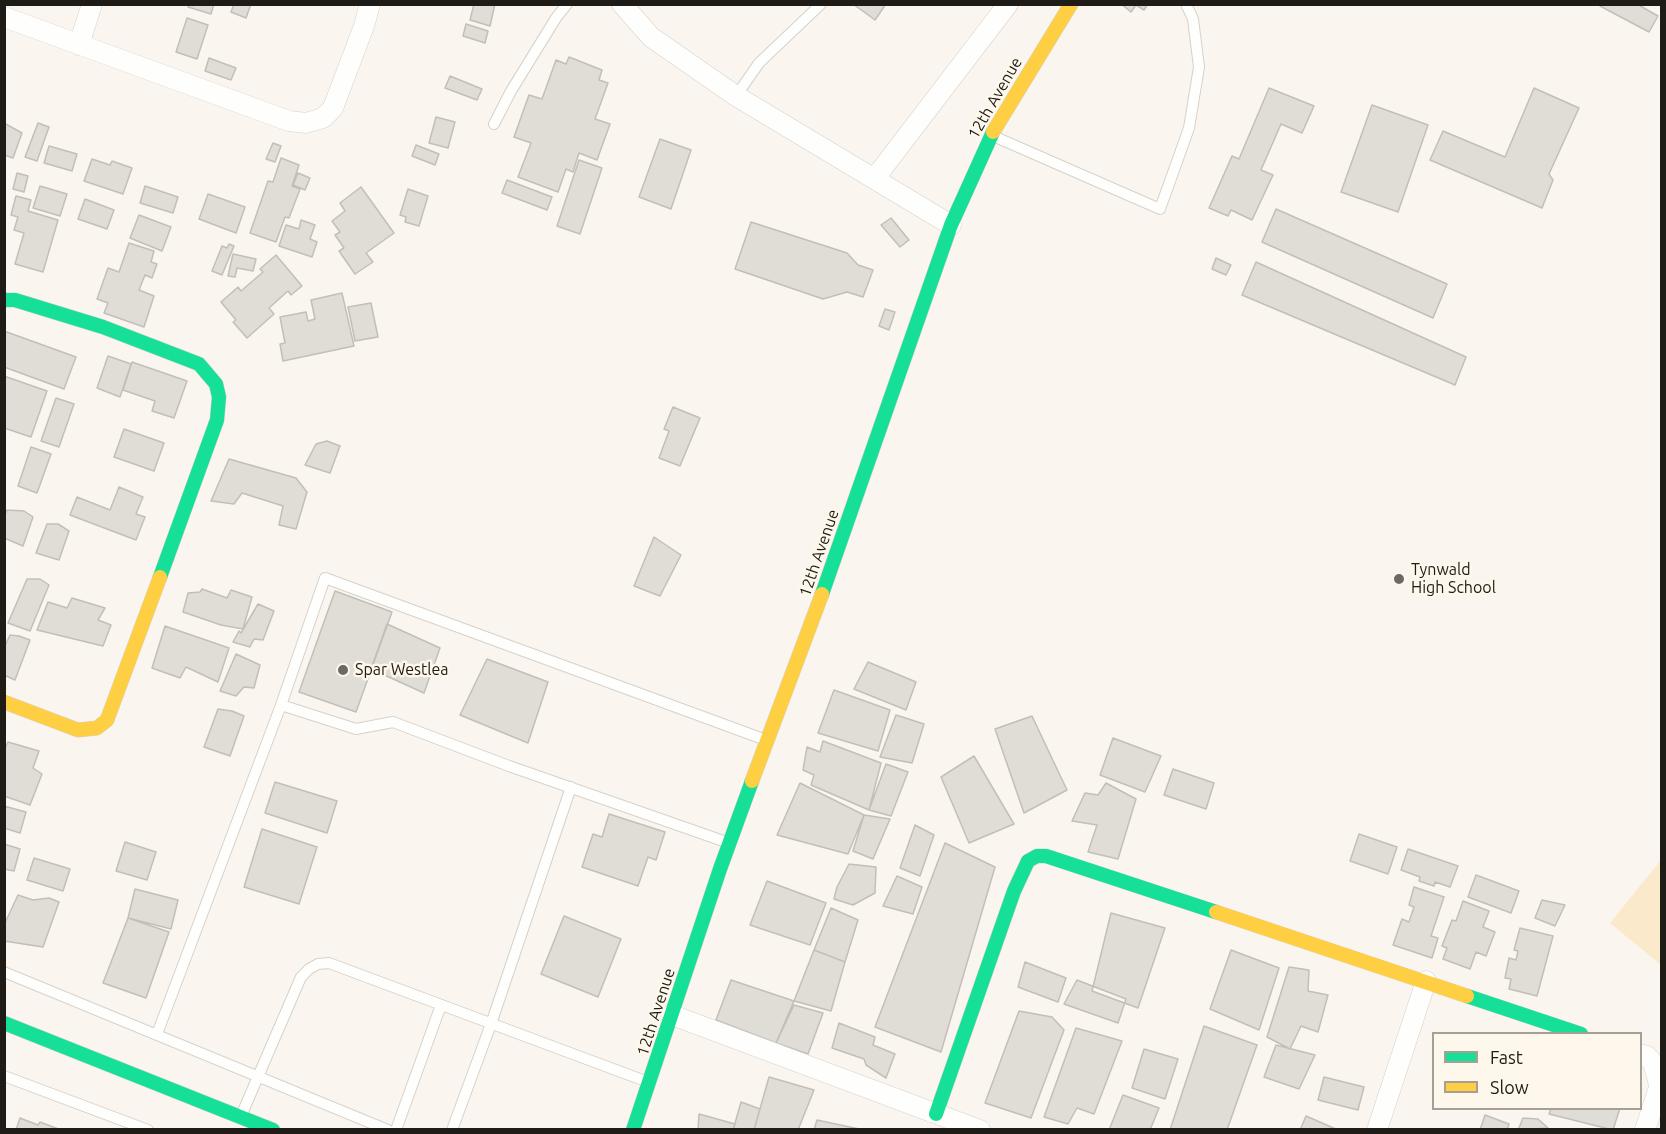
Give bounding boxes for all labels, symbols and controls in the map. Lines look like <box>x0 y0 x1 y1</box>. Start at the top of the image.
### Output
street label: 12th Avenue <box>964 54 1026 142</box>
street label: 12th Avenue <box>795 507 843 599</box>
place label: Tynwald High School <box>1411 560 1496 598</box>
marker: Tynwald High School <box>1392 572 1406 586</box>
place label: Spar Westlea <box>355 660 449 680</box>
marker: Spar Westlea <box>336 663 350 677</box>
street label: 12th Avenue <box>633 966 679 1058</box>
legend <box>1432 1032 1642 1110</box>
text: Fast <box>1490 1047 1523 1067</box>
text: Slow <box>1490 1077 1529 1097</box>

